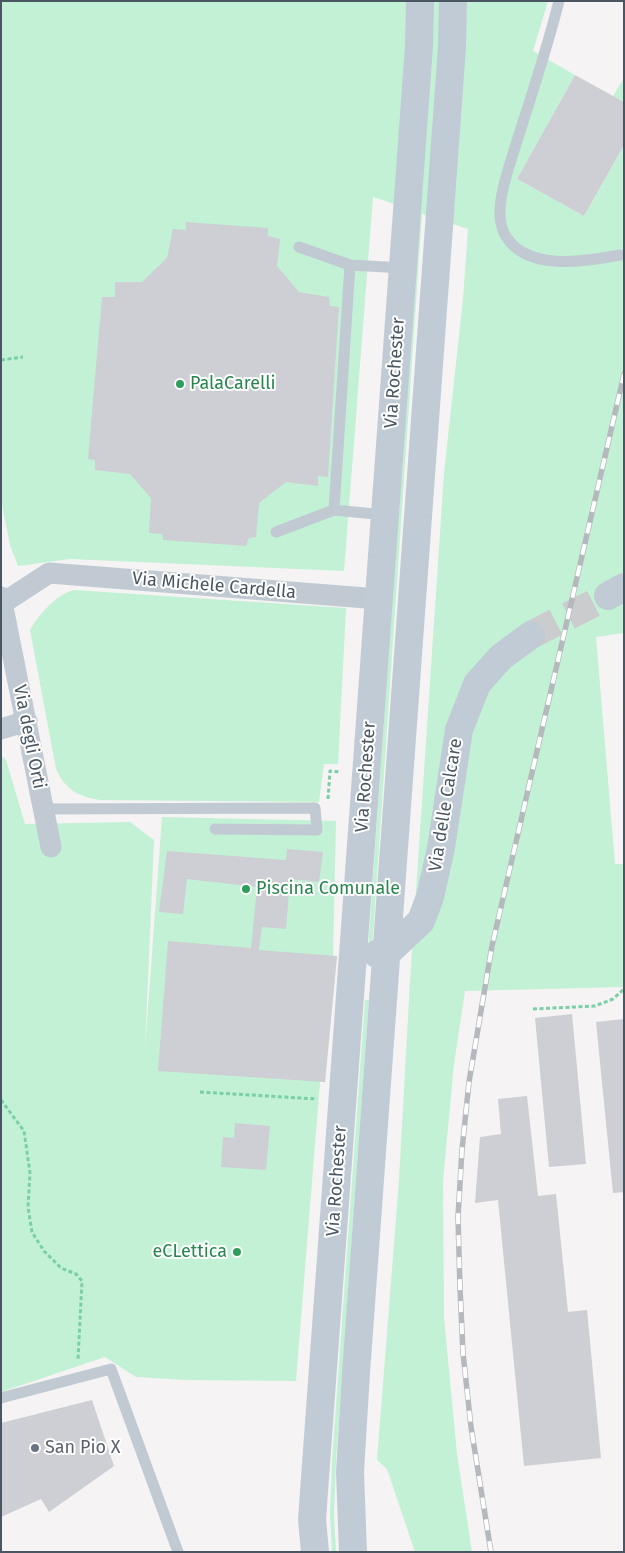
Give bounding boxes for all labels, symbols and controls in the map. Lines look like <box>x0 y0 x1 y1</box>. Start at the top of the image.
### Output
street label: Via Rochester <box>380 317 410 429</box>
place label: PalaCarelli <box>190 373 276 395</box>
marker: PalaCarelli <box>174 378 186 390</box>
street label: Via Michele Cardella <box>131 568 297 604</box>
street label: Via degli Orti <box>8 683 50 791</box>
street label: Via Rochester <box>351 721 381 833</box>
street label: Via delle Calcare <box>425 737 467 873</box>
place label: Piscina Comunale <box>256 878 400 900</box>
marker: Piscina Comunale <box>240 883 252 895</box>
street label: Via Rochester <box>322 1125 352 1237</box>
place label: eCLettica <box>152 1241 227 1263</box>
marker: eCLettica <box>231 1246 243 1258</box>
place label: San Pio X <box>45 1437 120 1459</box>
marker: San Pio X <box>29 1442 41 1454</box>

